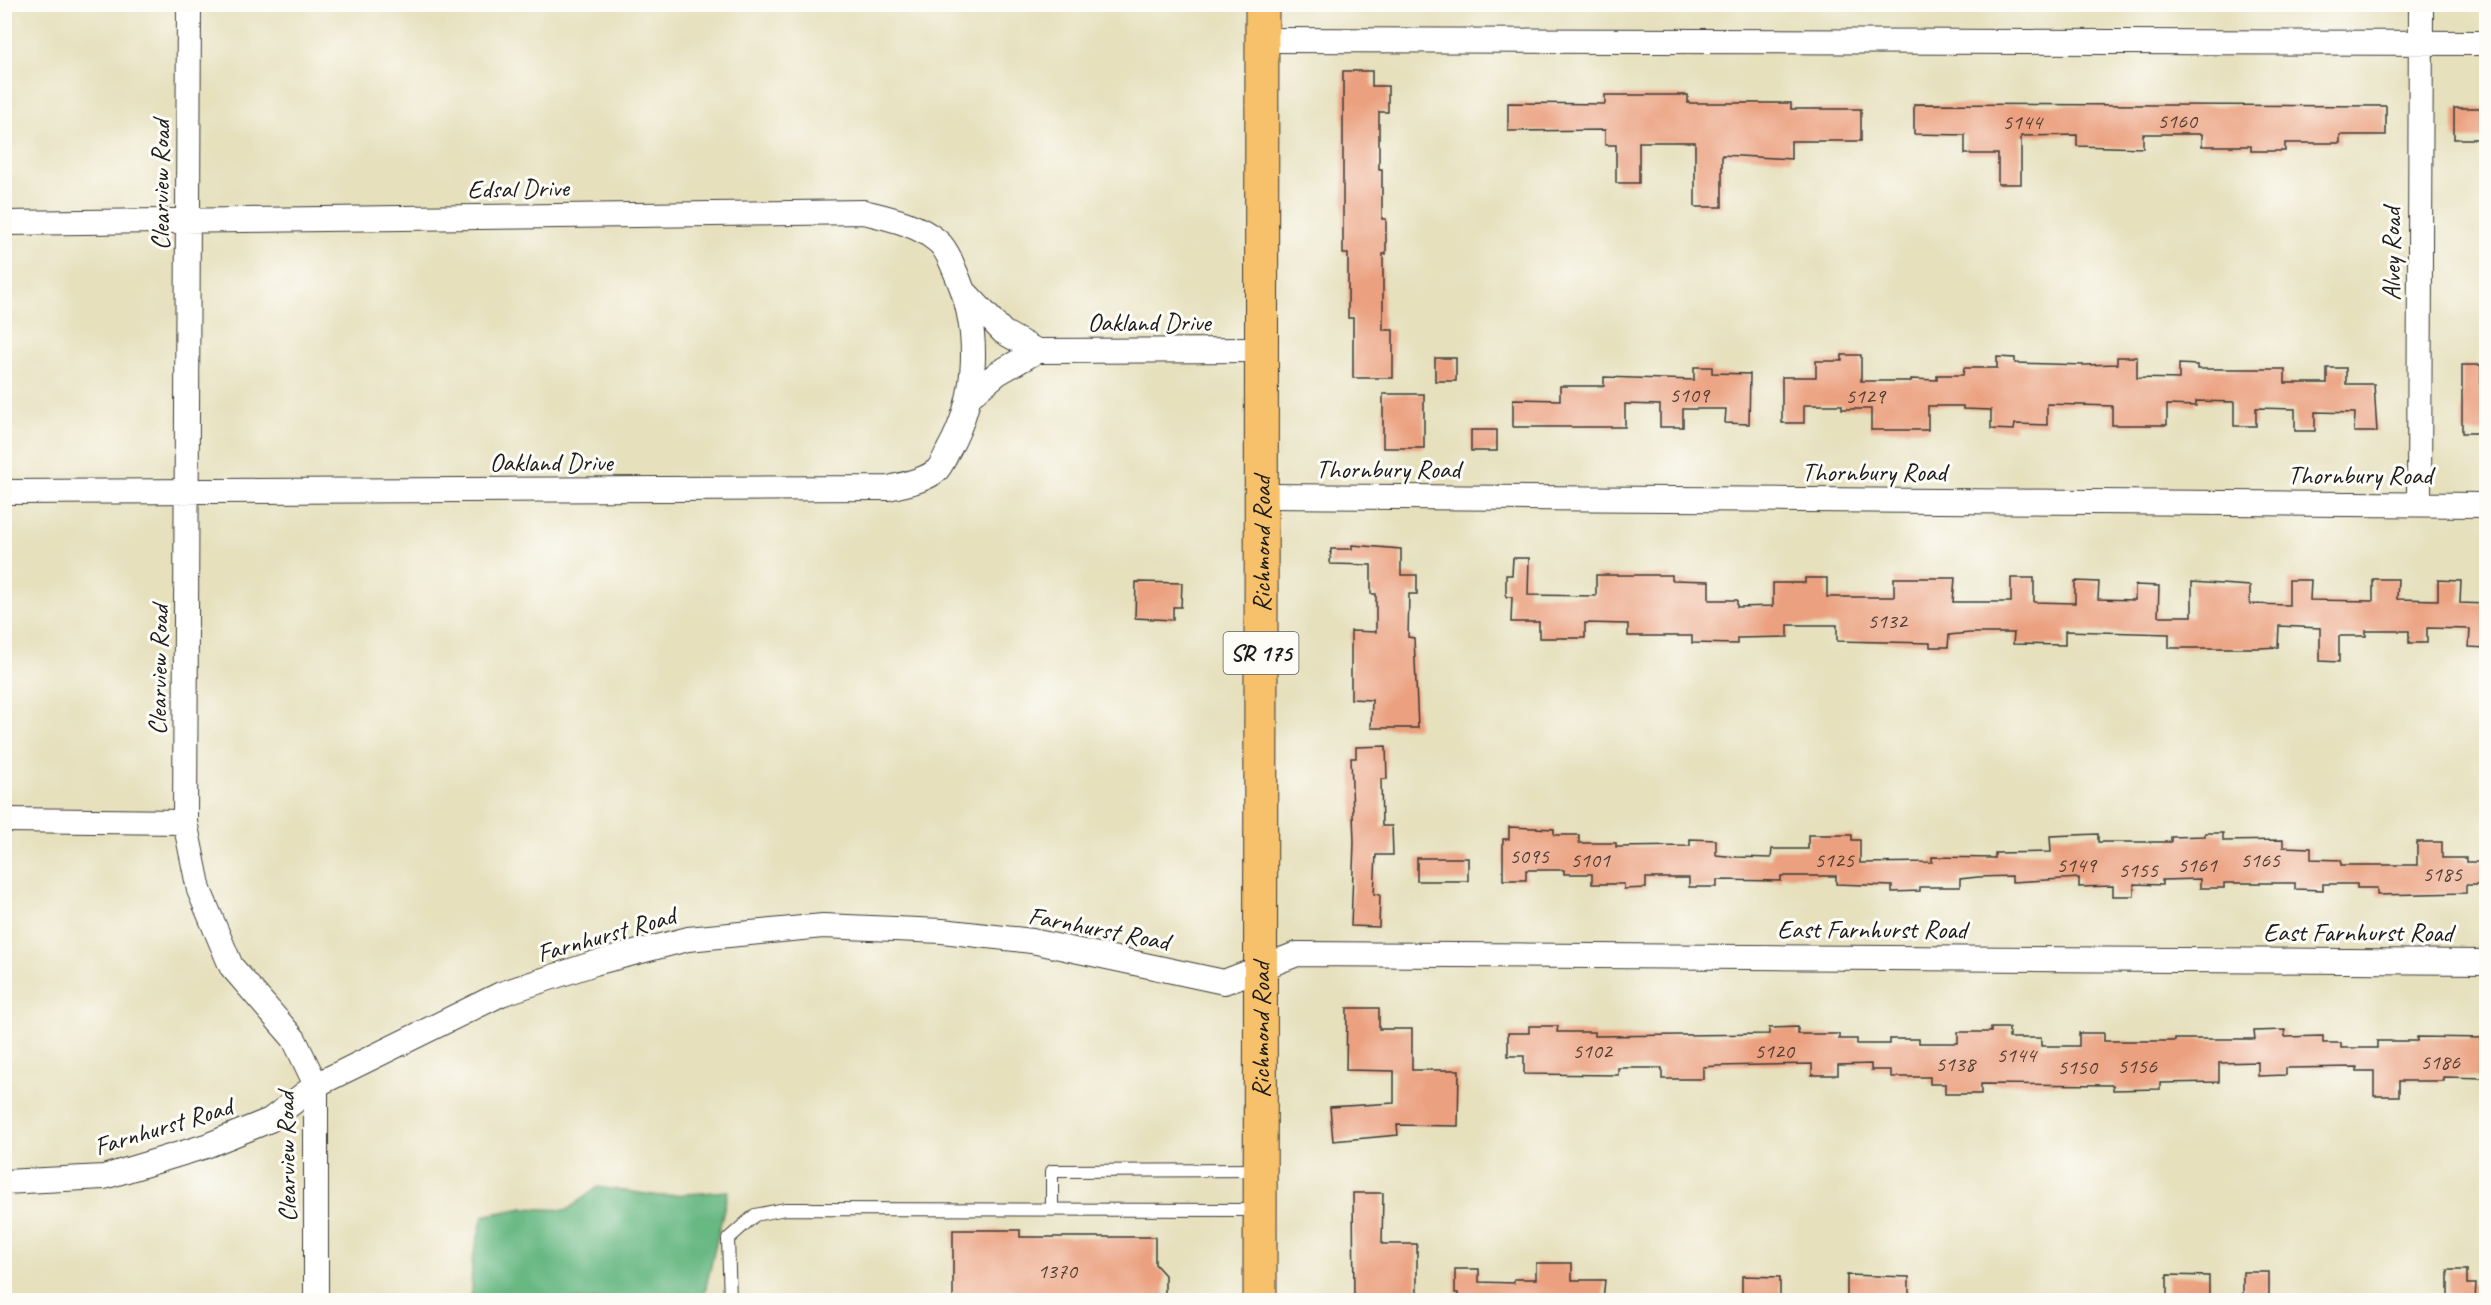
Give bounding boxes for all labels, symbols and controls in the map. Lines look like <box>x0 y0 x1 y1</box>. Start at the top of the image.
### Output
house number: 5160 <box>2157 107 2199 135</box>
house number: 5144 <box>2002 108 2044 136</box>
street label: Clearview Road <box>144 116 177 250</box>
street label: Edsal Drive <box>467 171 571 206</box>
street label: Alvey Road <box>2375 204 2408 301</box>
street label: Oakland Drive <box>1087 306 1213 339</box>
house number: 5109 <box>1669 381 1711 409</box>
house number: 5129 <box>1845 382 1887 410</box>
street label: Oakland Drive <box>489 446 615 479</box>
street label: Thornbury Road <box>1316 453 1464 486</box>
street label: Thornbury Road <box>1802 456 1950 489</box>
street label: Thornbury Road <box>2288 459 2436 492</box>
street label: Richmond Road <box>1245 472 1278 612</box>
street label: Clearview Road <box>141 601 176 736</box>
house number: 5132 <box>1867 607 1909 635</box>
road number: SR 175 <box>1224 632 1298 674</box>
house number: 5095 <box>1509 842 1550 870</box>
house number: 5101 <box>1570 846 1611 874</box>
house number: 5125 <box>1814 846 1855 874</box>
house number: 5165 <box>2240 846 2281 874</box>
house number: 5149 <box>2056 851 2098 879</box>
house number: 5161 <box>2177 851 2218 879</box>
house number: 5155 <box>2118 856 2159 884</box>
house number: 5185 <box>2422 860 2463 888</box>
street label: Farnhurst Road <box>533 898 683 970</box>
street label: Farnhurst Road <box>1026 899 1176 959</box>
street label: East Farnhurst Road <box>1777 913 1971 946</box>
street label: East Farnhurst Road <box>2263 916 2457 949</box>
street label: Richmond Road <box>1244 958 1278 1098</box>
house number: 5102 <box>1572 1037 1614 1065</box>
house number: 5120 <box>1754 1037 1796 1065</box>
house number: 5144 <box>1996 1041 2038 1069</box>
house number: 5186 <box>2420 1048 2461 1076</box>
house number: 5138 <box>1935 1050 1977 1078</box>
house number: 5156 <box>2117 1052 2158 1080</box>
house number: 5150 <box>2057 1053 2099 1081</box>
street label: Clearview Road <box>269 1088 304 1222</box>
street label: Farnhurst Road <box>90 1089 240 1163</box>
house number: 1370 <box>1037 1257 1079 1285</box>

